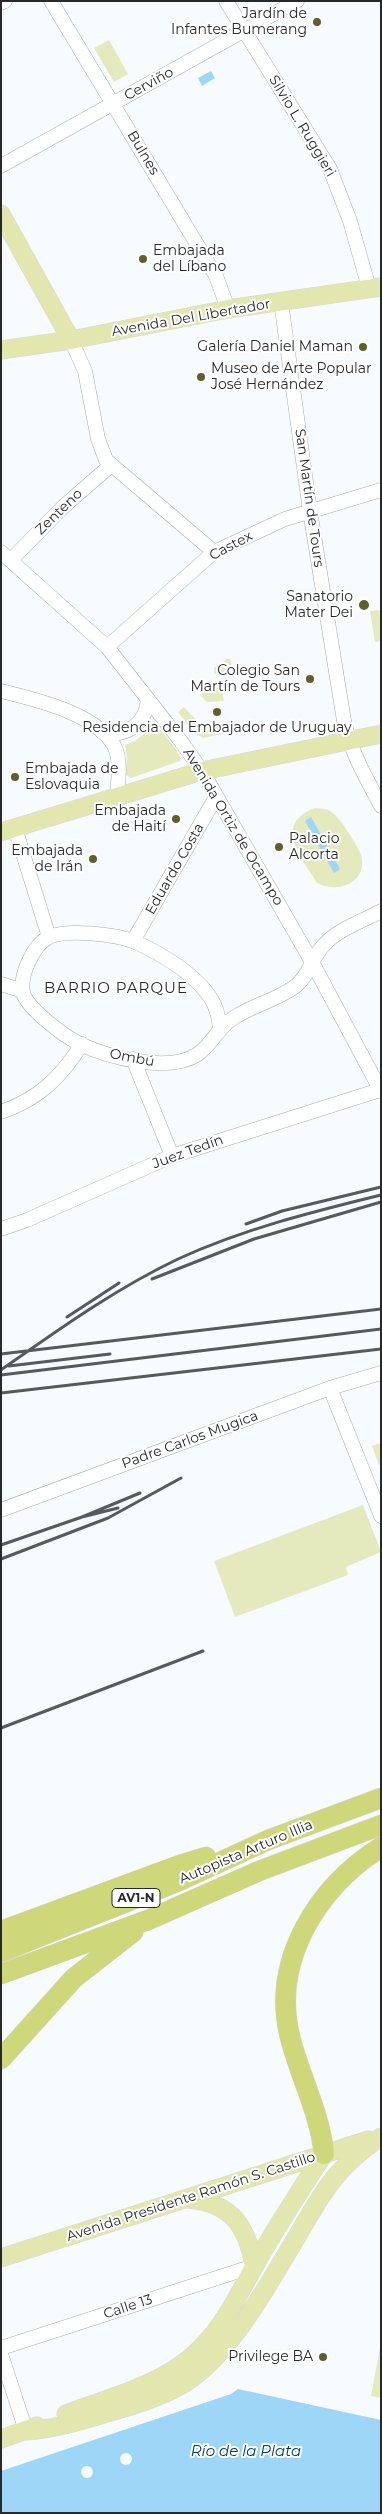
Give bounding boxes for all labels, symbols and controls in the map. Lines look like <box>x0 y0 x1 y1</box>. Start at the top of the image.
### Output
place label: Jardín de Infantes Bumerang <box>171 6 307 38</box>
marker: Jardín de Infantes Bumerang <box>311 16 323 28</box>
street label: Cerviño <box>122 64 176 104</box>
street label: Silvio L. Ruggieri <box>265 72 339 180</box>
street label: Bulnes <box>123 128 163 178</box>
place label: Embajada del Líbano <box>153 243 226 276</box>
marker: Embajada del Líbano <box>137 253 149 265</box>
street label: Avenida Del Libertador <box>110 296 272 340</box>
place label: Galería Daniel Maman <box>197 339 353 355</box>
marker: Galería Daniel Maman <box>357 341 369 353</box>
place label: Museo de Arte Popular José Hernández <box>211 361 372 394</box>
marker: Museo de Arte Popular José Hernández <box>195 371 207 383</box>
street label: San Martín de Tours <box>291 428 327 568</box>
street label: Zenteno <box>32 485 86 539</box>
street label: Castex <box>207 528 255 564</box>
place label: Sanatorio Mater Dei <box>284 589 353 622</box>
marker: Sanatorio Mater Dei <box>357 598 371 612</box>
place label: Colegio San Martín de Tours <box>190 663 300 696</box>
marker: Colegio San Martín de Tours <box>304 673 316 685</box>
marker: Residencia del Embajador de Uruguay <box>211 706 223 718</box>
place label: Residencia del Embajador de Uruguay <box>82 720 352 736</box>
street label: Avenida Ortiz de Ocampo <box>179 745 287 909</box>
place label: Embajada de Eslovaquia <box>25 761 118 794</box>
marker: Embajada de Eslovaquia <box>9 771 21 783</box>
place label: Embajada de Haití <box>94 803 166 836</box>
marker: Embajada de Haití <box>170 813 182 825</box>
street label: Eduardo Costa <box>142 820 208 918</box>
place label: Palacio Alcorta <box>289 831 339 864</box>
marker: Palacio Alcorta <box>273 841 285 853</box>
place label: Embajada de Irán <box>11 843 83 876</box>
marker: Embajada de Irán <box>87 853 99 865</box>
district label: BARRIO PARQUE <box>42 980 190 998</box>
street label: Ombú <box>108 1045 156 1071</box>
street label: Juez Tedín <box>150 1131 226 1173</box>
street label: Padre Carlos Mugica <box>119 1407 261 1473</box>
street label: Autopista Arturo Illia <box>177 1816 315 1888</box>
road number: AV1-N <box>112 1889 160 1908</box>
street label: Avenida Presidente Ramón S. Castillo <box>64 2149 318 2245</box>
street label: Calle 13 <box>101 2291 155 2323</box>
place label: Privilege BA <box>228 2349 313 2365</box>
marker: Privilege BA <box>317 2351 329 2363</box>
water label: Río de la Plata <box>191 2443 301 2461</box>

